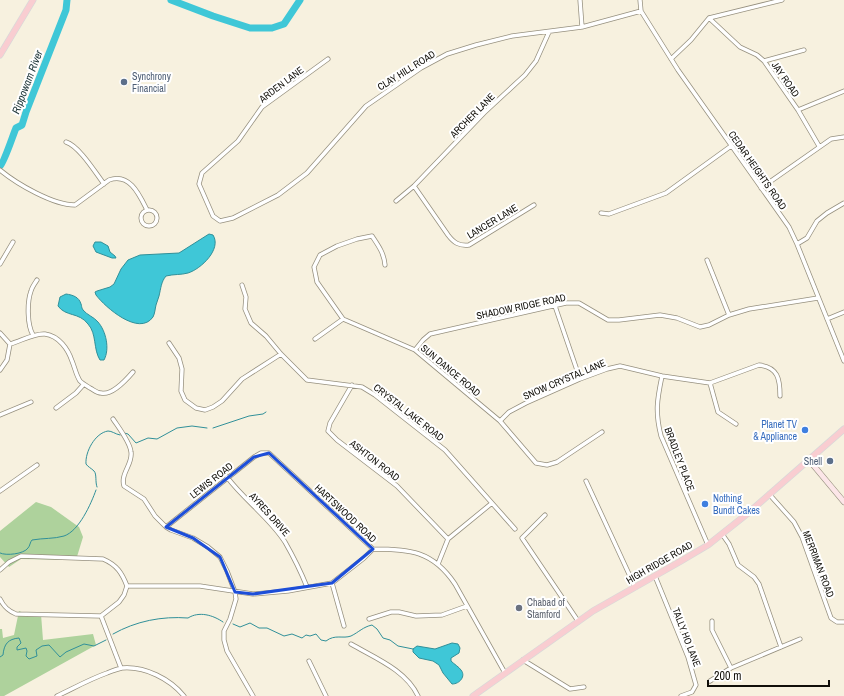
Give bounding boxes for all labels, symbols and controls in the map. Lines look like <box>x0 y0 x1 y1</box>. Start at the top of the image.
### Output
water label: Rippowam River <box>8 47 46 116</box>
street label: CLAY HILL ROAD <box>375 47 438 93</box>
street label: JAY ROAD <box>769 59 803 100</box>
street label: ARDEN LANE <box>256 63 306 106</box>
place label: Synchrony Financial <box>132 70 172 95</box>
marker: Synchrony Financial <box>119 77 129 87</box>
street label: ARCHER LANE <box>446 90 498 141</box>
street label: CEDAR HEIGHTS ROAD <box>725 128 790 212</box>
street label: LANCER LANE <box>464 201 520 242</box>
street label: SHADOW RIDGE ROAD <box>475 291 567 322</box>
street label: SUN DANCE ROAD <box>418 342 483 399</box>
street label: SNOW CRYSTAL LANE <box>521 356 607 403</box>
street label: CRYSTAL LAKE ROAD <box>371 381 447 444</box>
place label: Planet TV & Appliance <box>753 418 798 443</box>
street label: BRADLEY PLACE <box>661 425 698 493</box>
marker: Planet TV & Appliance <box>800 425 810 435</box>
street label: ASHTON ROAD <box>346 436 402 484</box>
place label: Shell <box>804 455 822 468</box>
marker: Shell <box>825 456 835 466</box>
street label: LEWIS ROAD <box>187 459 236 501</box>
street label: HARTSWOOD ROAD <box>312 481 379 545</box>
street label: AYRES DRIVE <box>246 489 293 539</box>
place label: Nothing Bundt Cakes <box>713 492 760 517</box>
marker: Nothing Bundt Cakes <box>700 499 710 509</box>
street label: MERRIMAN ROAD <box>800 529 837 600</box>
street label: HIGH RIDGE ROAD <box>624 538 695 587</box>
place label: Chabad of Stamford <box>527 596 566 621</box>
marker: Chabad of Stamford <box>514 603 524 613</box>
street label: TALLY HO LANE <box>669 606 704 668</box>
scale bar <box>708 662 829 688</box>
text: 200 m <box>714 668 741 684</box>

